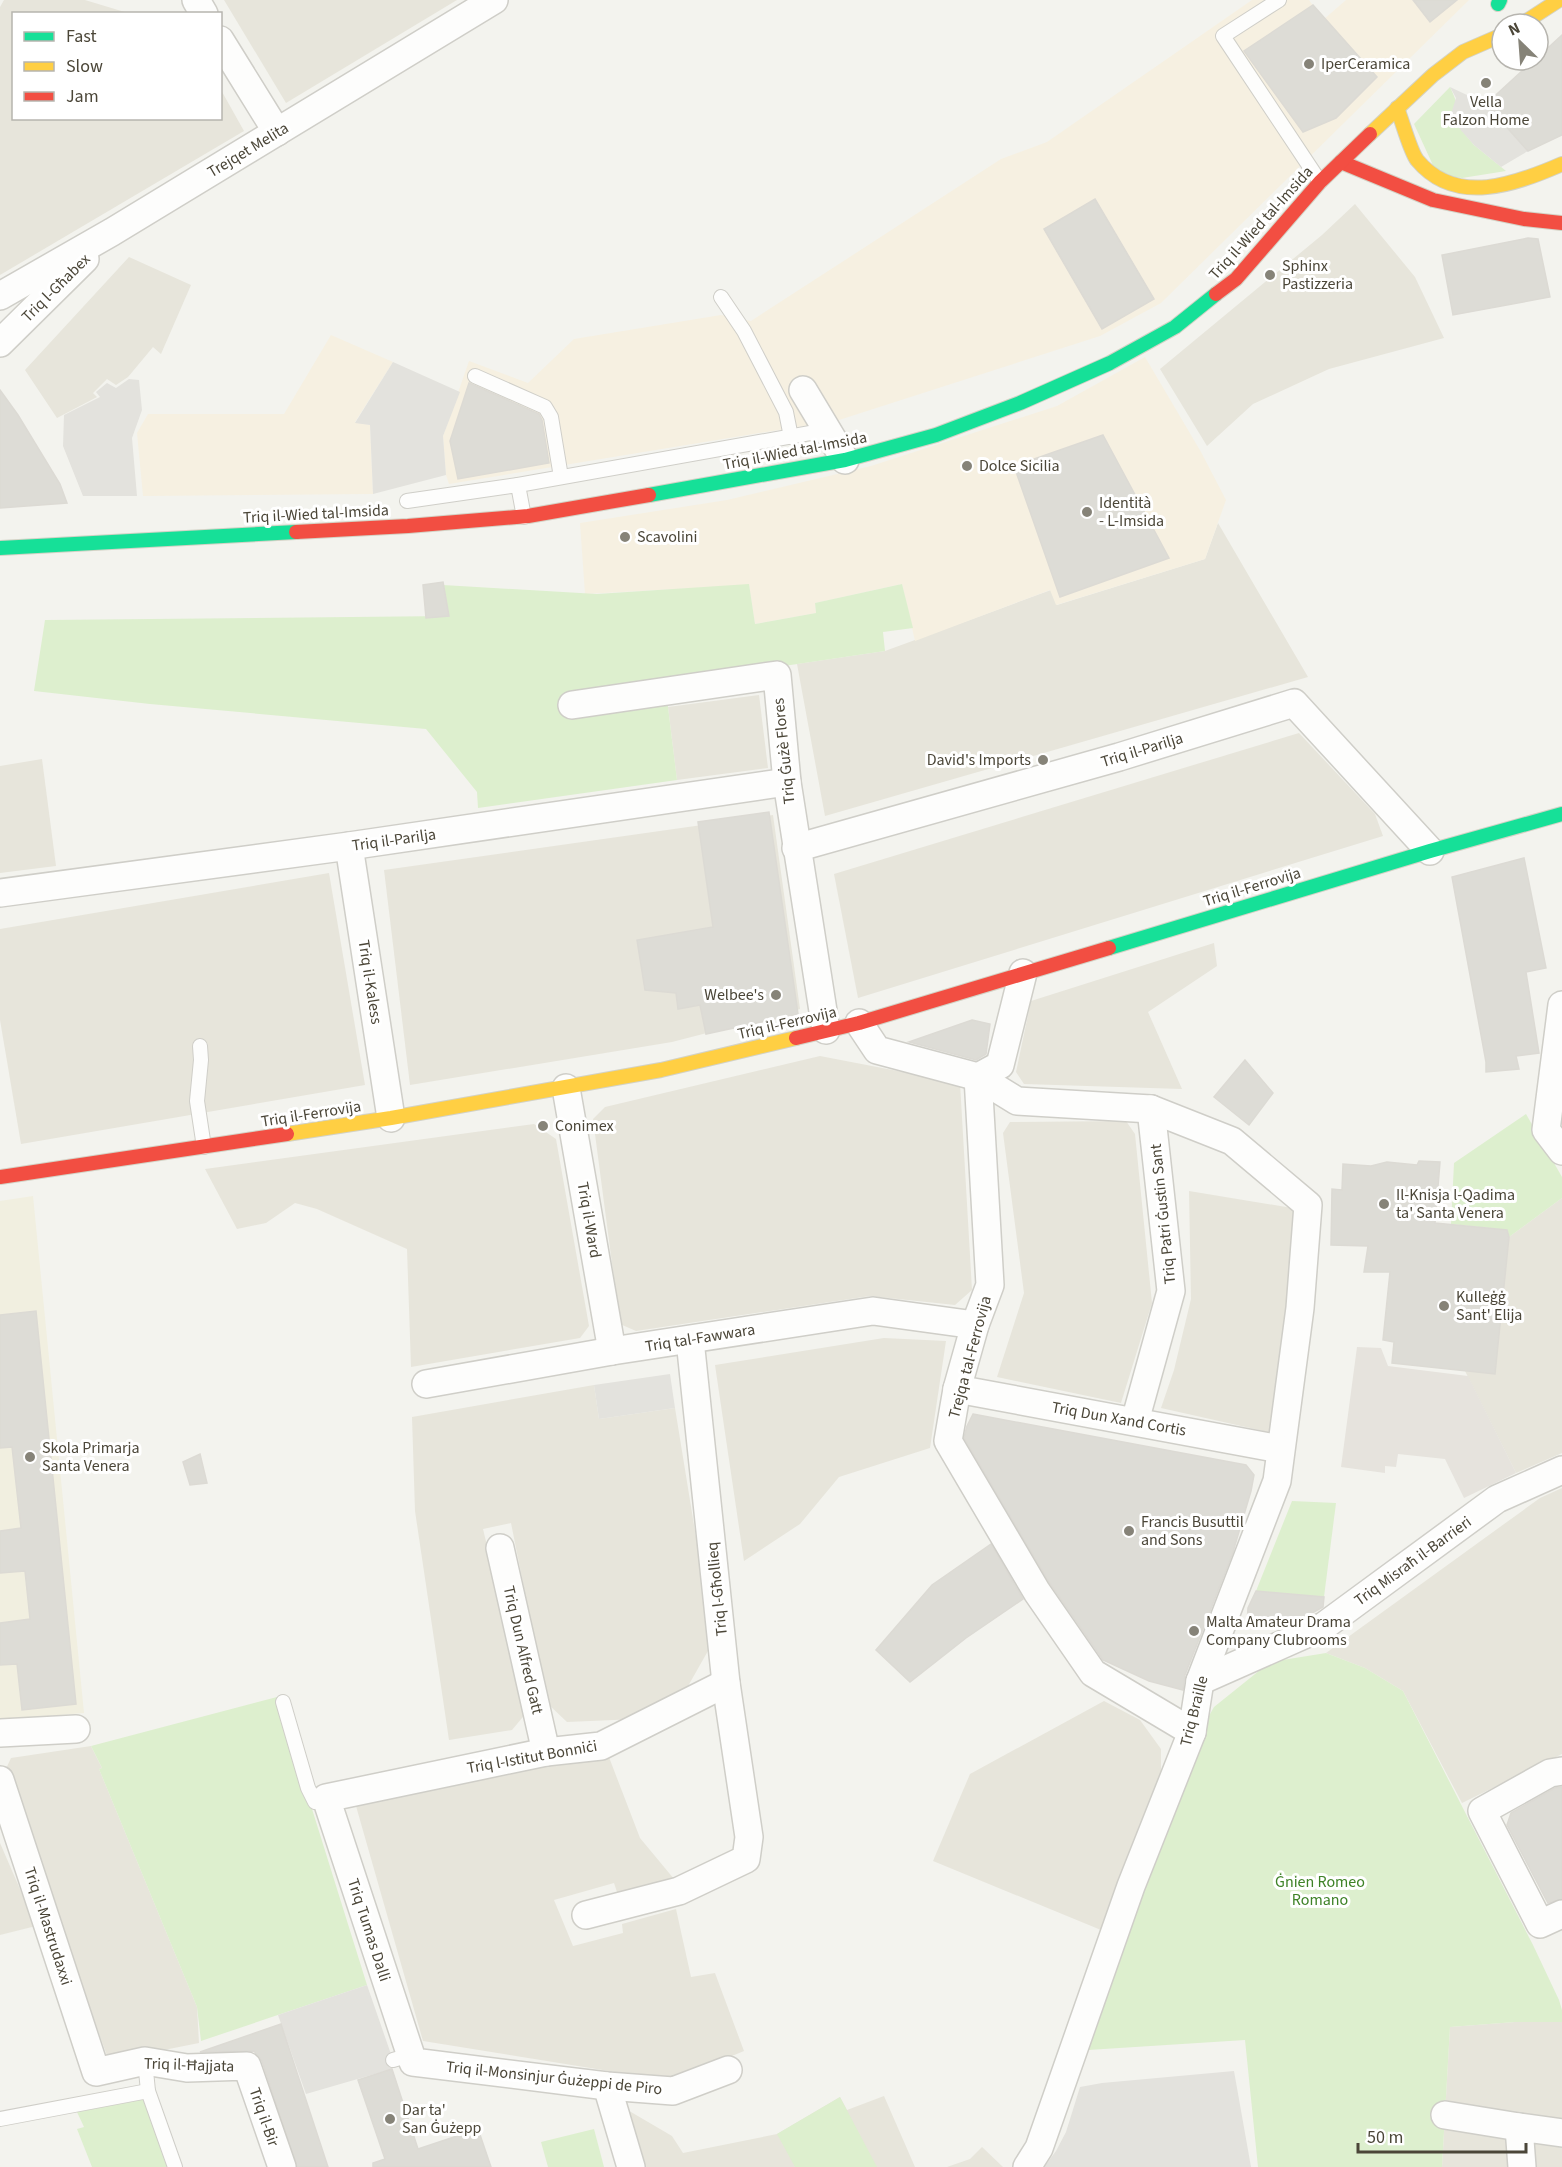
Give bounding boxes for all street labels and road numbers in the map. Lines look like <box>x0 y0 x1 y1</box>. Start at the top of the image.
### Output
street label: Trejqet Melita <box>203 117 293 183</box>
street label: Triq il-Wied tal-Imsida <box>1204 161 1318 285</box>
street label: Triq l-Għabex <box>17 249 95 327</box>
street label: Triq il-Wied tal-Imsida <box>721 426 869 476</box>
street label: Triq il-Wied tal-Imsida <box>243 499 389 529</box>
street label: Triq Ġużè Flores <box>767 697 801 805</box>
street label: Triq il-Parilja <box>1098 727 1186 773</box>
street label: Triq il-Parilja <box>351 823 437 857</box>
street label: Triq il-Ferrovija <box>1200 862 1304 912</box>
street label: Triq il-Kaless <box>352 938 388 1026</box>
street label: Triq il-Ferrovija <box>735 1001 839 1045</box>
street label: Triq il-Ferrovija <box>259 1095 363 1133</box>
street label: Triq Patri Ġustin Sant <box>1145 1142 1181 1285</box>
street label: Triq il-Ward <box>571 1180 607 1260</box>
street label: Trejqa tal-Ferrovija <box>943 1293 997 1421</box>
street label: Triq tal-Fawwara <box>643 1318 757 1358</box>
street label: Triq Dun Xand Cortis <box>1050 1396 1188 1442</box>
street label: Triq Misraħ il-Barrieri <box>1350 1511 1476 1611</box>
street label: Triq l-Għollieq <box>701 1541 733 1637</box>
street label: Triq Dun Alfred Gatt <box>498 1584 549 1717</box>
street label: Triq Braille <box>1175 1673 1213 1749</box>
street label: Triq l-Istitut Bonniċi <box>465 1735 599 1779</box>
street label: Triq il-Mastrudaxxi <box>18 1864 78 1988</box>
street label: Triq Tumas Dalli <box>342 1876 396 1984</box>
street label: Triq il-Ħajjata <box>143 2052 235 2078</box>
street label: Triq il-Monsinjur Ġużeppi de Piro <box>445 2056 663 2100</box>
street label: Triq il-Bir <box>244 2084 285 2150</box>

